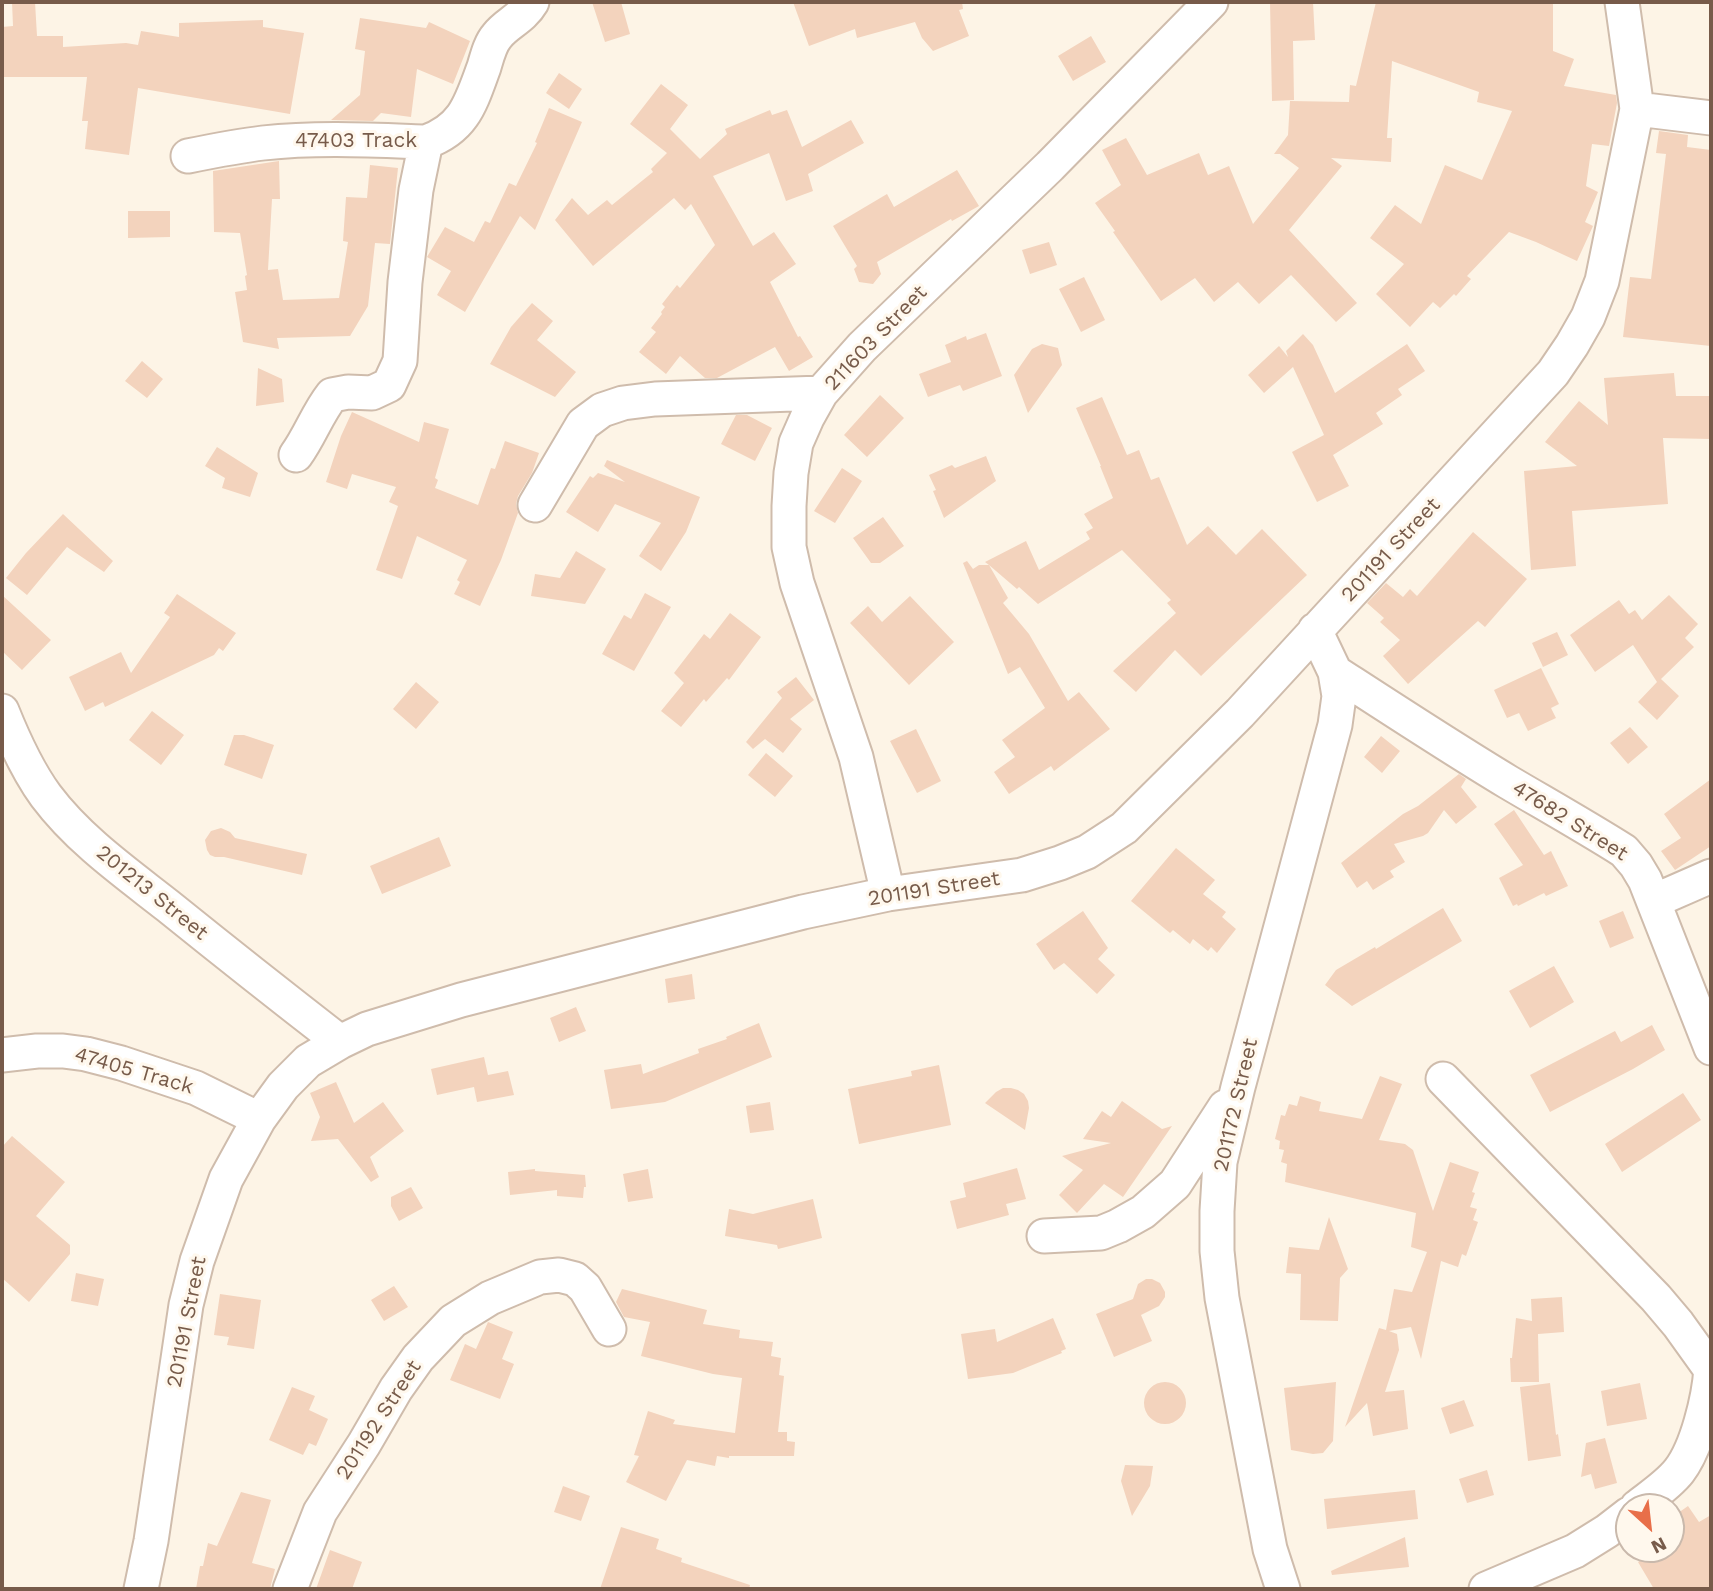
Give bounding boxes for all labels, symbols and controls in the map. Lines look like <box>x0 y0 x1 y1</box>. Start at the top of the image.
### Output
street label: 47403 Track <box>295 128 417 154</box>
street label: 211603 Street <box>819 280 933 396</box>
street label: 201191 Street <box>1336 493 1446 607</box>
street label: 47682 Street <box>1508 775 1632 867</box>
street label: 201213 Street <box>91 840 213 946</box>
street label: 201191 Street <box>866 866 1002 912</box>
street label: 201172 Street <box>1208 1036 1264 1174</box>
street label: 47405 Track <box>72 1042 196 1100</box>
street label: 201191 Street <box>162 1254 212 1390</box>
street label: 201192 Street <box>331 1356 427 1484</box>
north arrow <box>1615 1493 1685 1563</box>
text: N <box>1647 1532 1670 1559</box>

